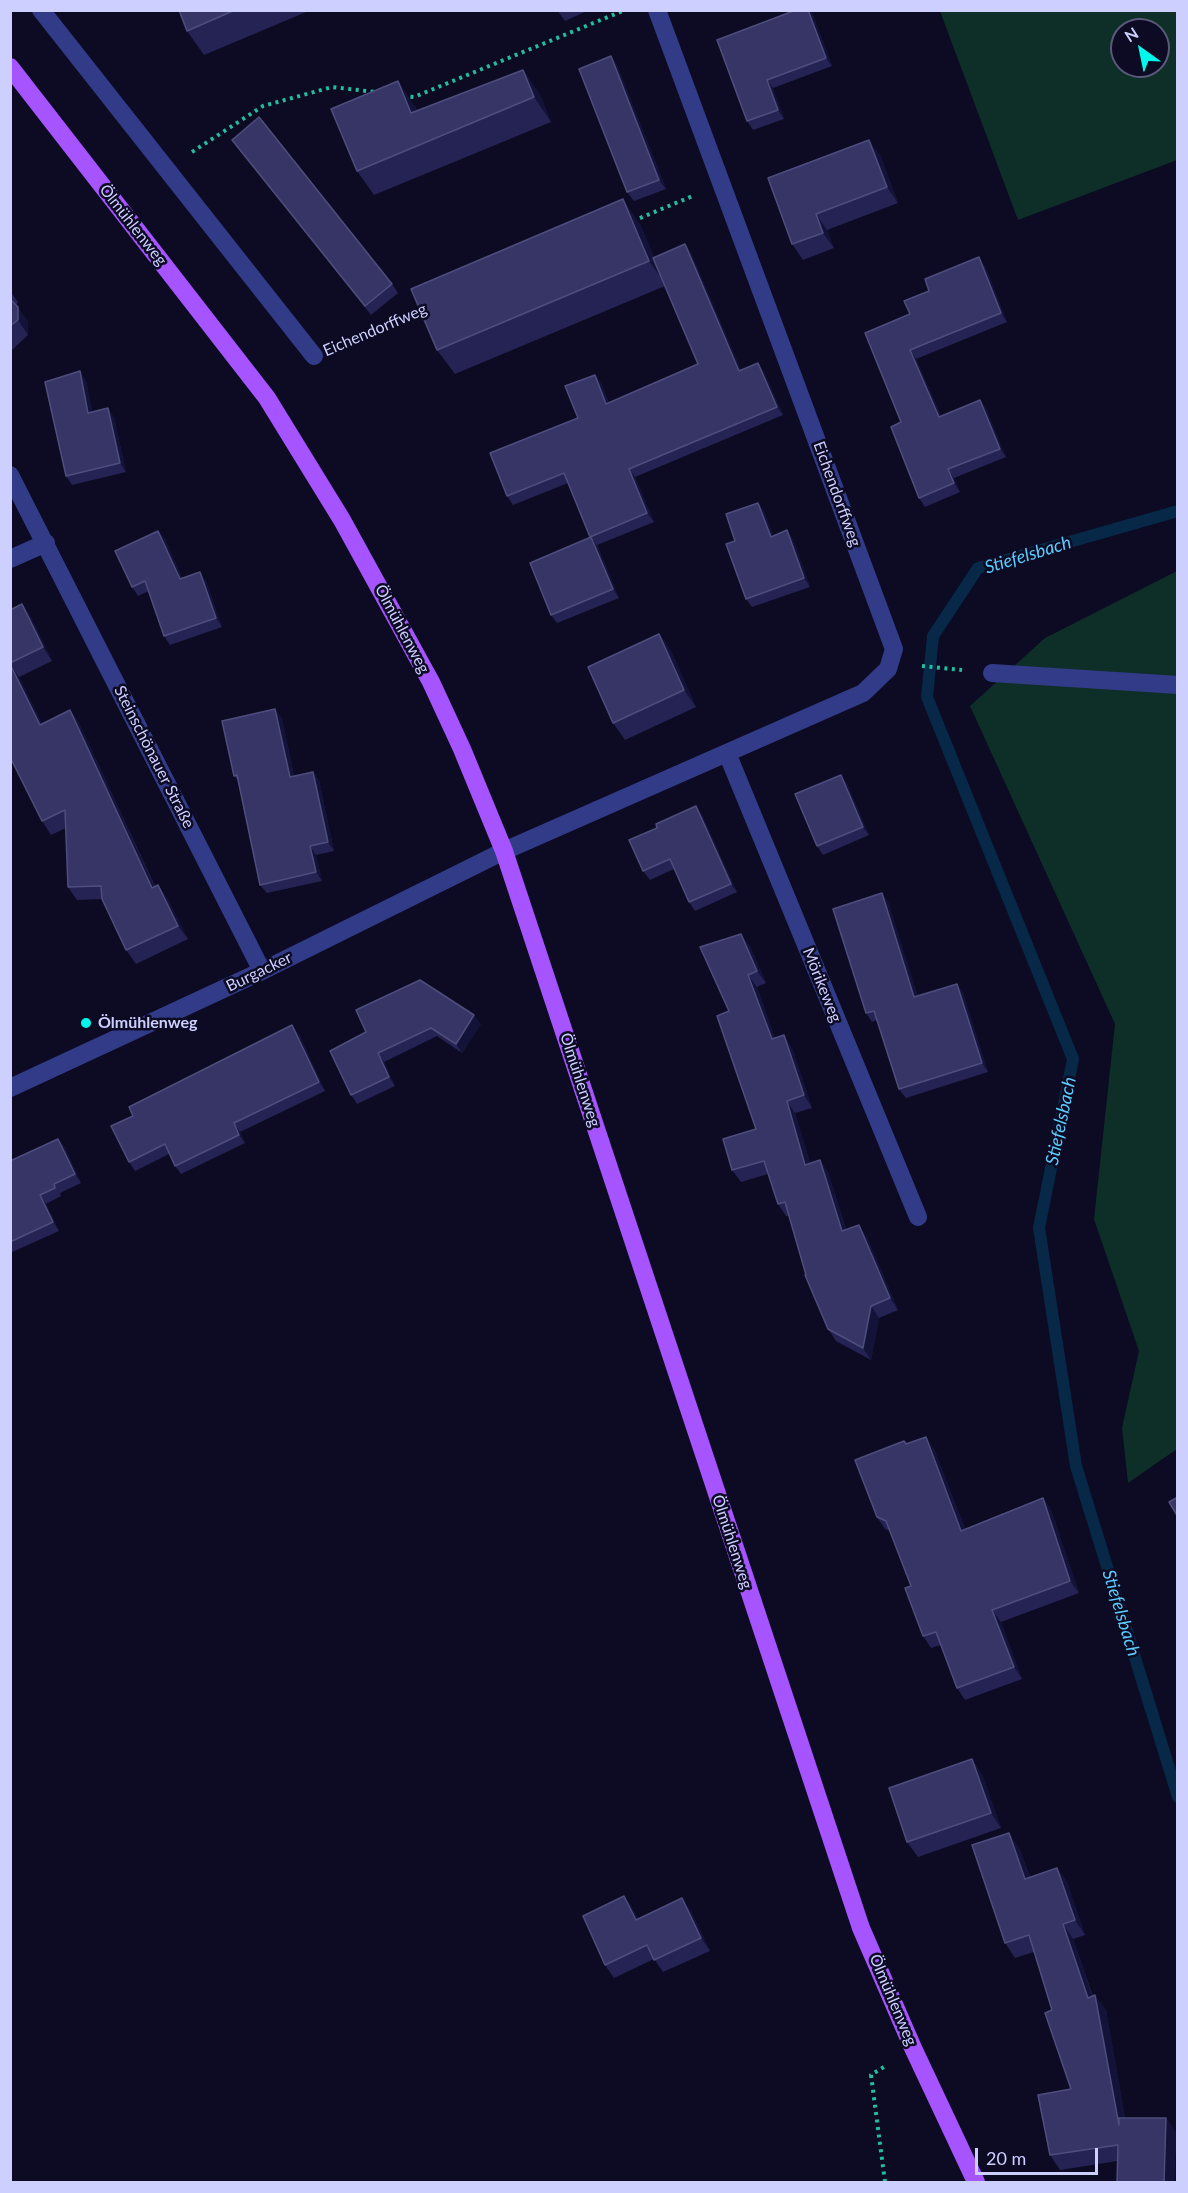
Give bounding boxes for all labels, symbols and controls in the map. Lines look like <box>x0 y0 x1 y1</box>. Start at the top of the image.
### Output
north arrow <box>1110 18 1170 78</box>
text: N <box>1121 23 1141 45</box>
street label: Ölmühlenweg <box>95 181 171 269</box>
street label: Eichendorffweg <box>320 300 430 360</box>
street label: Eichendorffweg <box>809 439 865 549</box>
water label: Stiefelsbach <box>982 532 1074 578</box>
street label: Ölmühlenweg <box>371 581 433 677</box>
street label: Steinschönauer Straße <box>110 683 198 831</box>
street label: Mörikeweg <box>798 945 846 1025</box>
street label: Burgacker <box>223 948 295 996</box>
place label: Ölmühlenweg <box>98 1013 197 1033</box>
marker: Ölmühlenweg <box>79 1016 93 1030</box>
street label: Ölmühlenweg <box>556 1031 604 1129</box>
water label: Stiefelsbach <box>1041 1075 1081 1167</box>
street label: Ölmühlenweg <box>708 1493 756 1591</box>
water label: Stiefelsbach <box>1098 1567 1144 1659</box>
street label: Ölmühlenweg <box>865 1951 921 2049</box>
scale bar <box>978 2136 1101 2174</box>
text: 20 m <box>986 2147 1026 2169</box>

